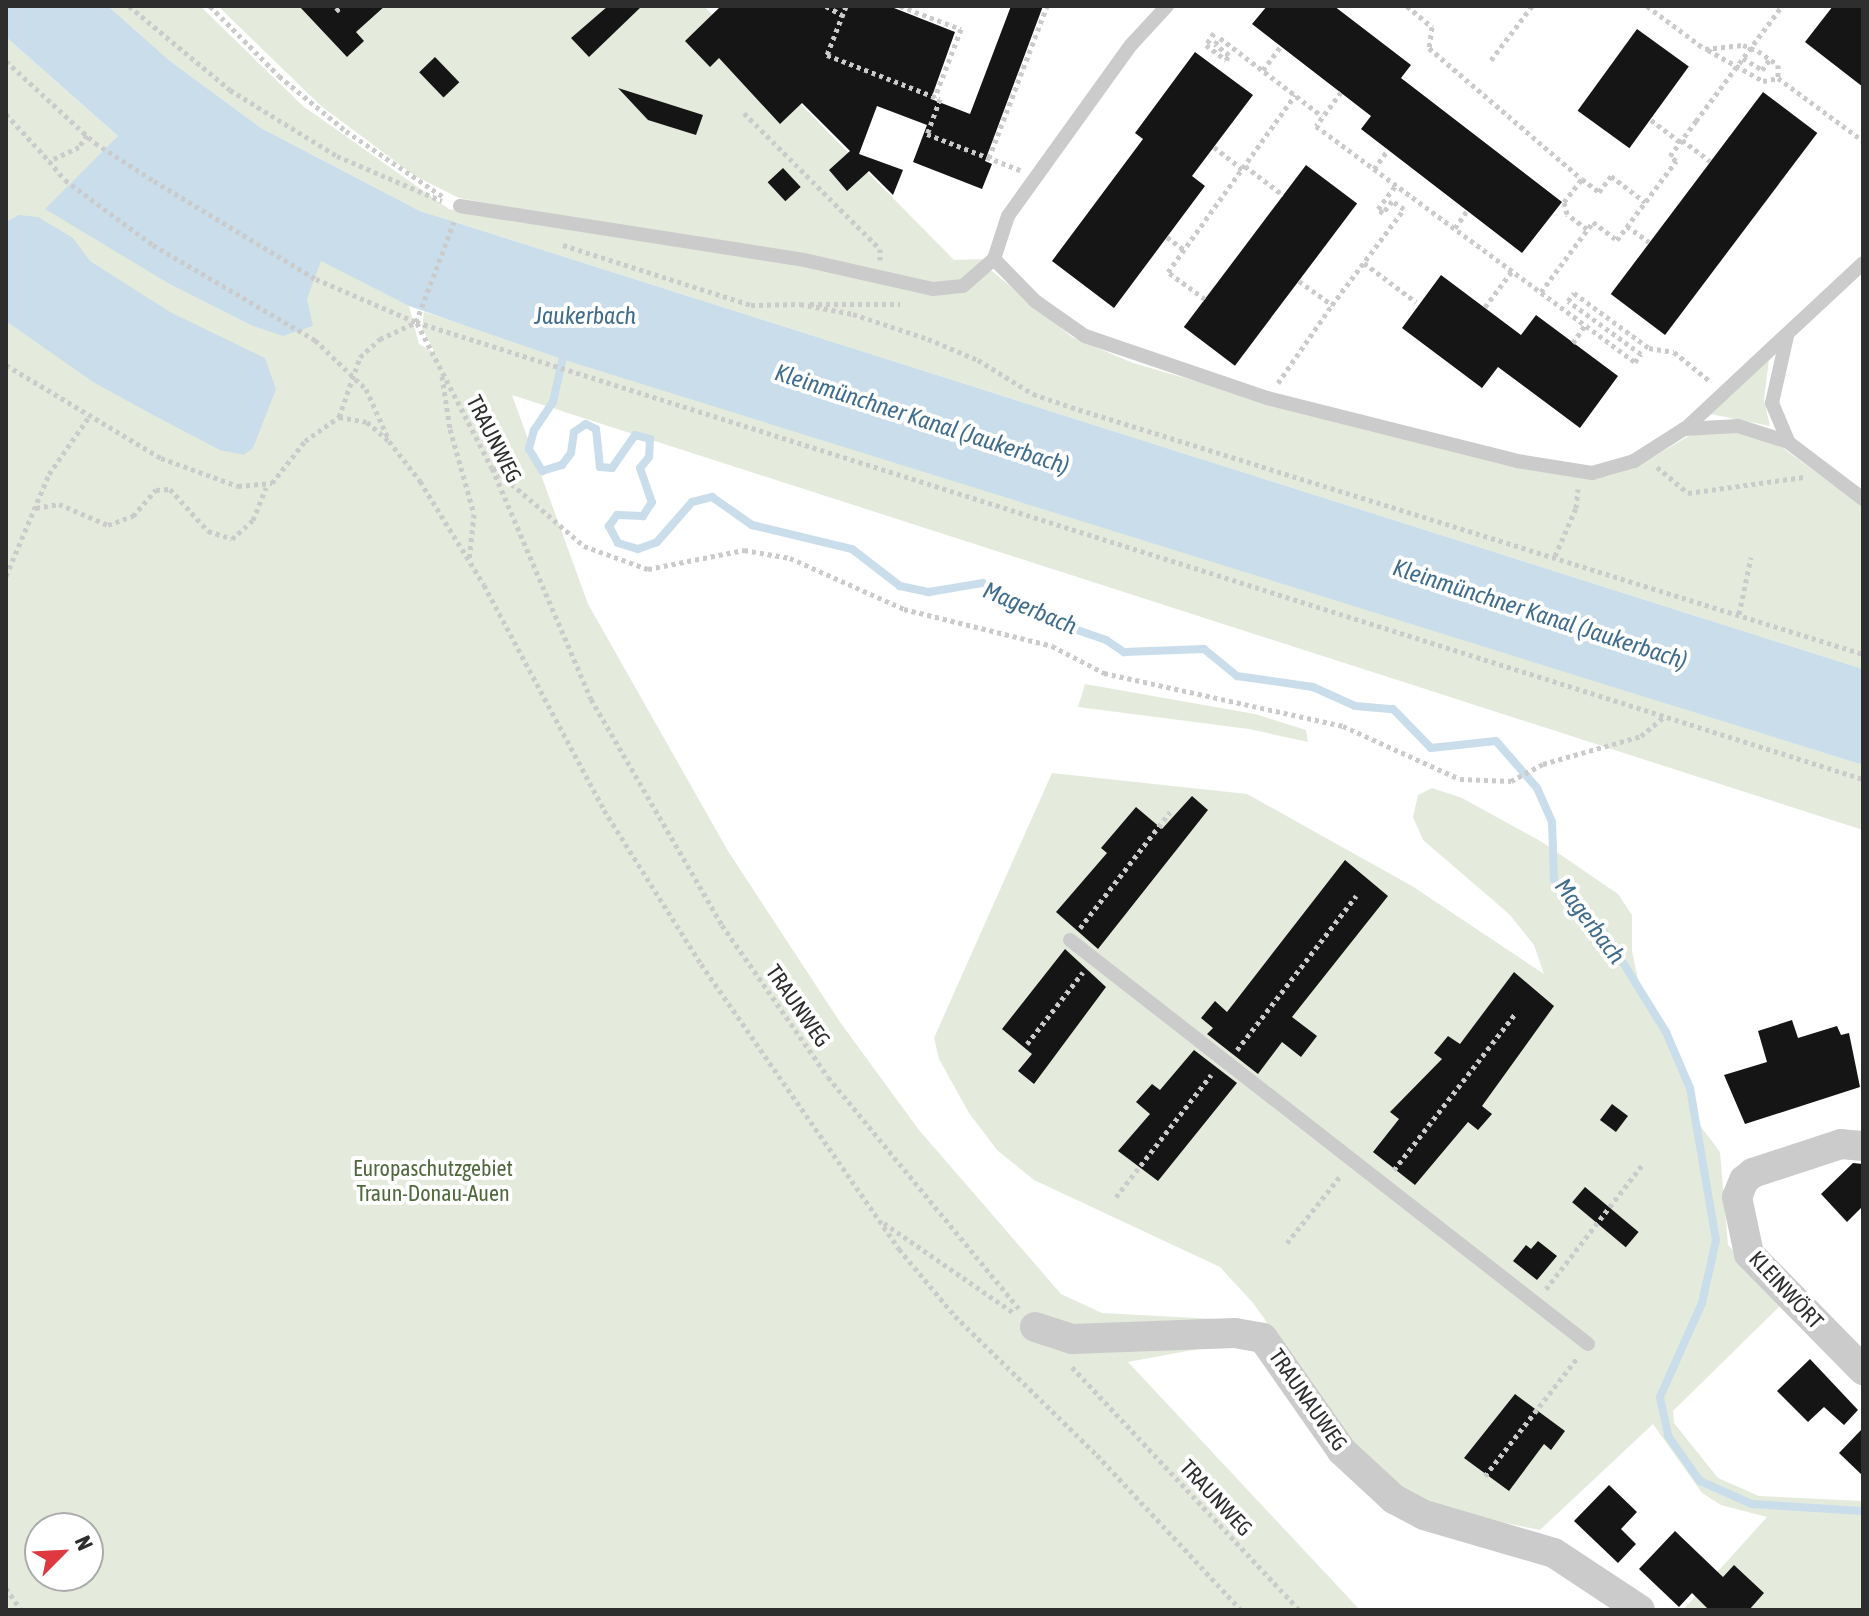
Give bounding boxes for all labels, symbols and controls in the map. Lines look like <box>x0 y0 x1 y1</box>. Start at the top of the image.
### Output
water label: Jaukerbach <box>534 302 636 330</box>
water label: Kleinmünchner Kanal (Jaukerbach) <box>771 358 1073 480</box>
street label: TRAUNWEG <box>461 391 527 487</box>
water label: Kleinmünchner Kanal (Jaukerbach) <box>1389 553 1691 675</box>
water label: Magerbach <box>979 575 1081 641</box>
water label: Magerbach <box>1549 873 1631 969</box>
street label: TRAUNWEG <box>760 960 836 1052</box>
park label: Europaschutzgebiet Traun-Donau-Auen <box>353 1155 513 1206</box>
street label: KLEINWÖRT <box>1743 1246 1829 1334</box>
street label: TRAUNAUWEG <box>1263 1344 1353 1456</box>
street label: TRAUNWEG <box>1174 1454 1258 1542</box>
north arrow <box>24 1512 104 1592</box>
text: N <box>70 1532 99 1554</box>

